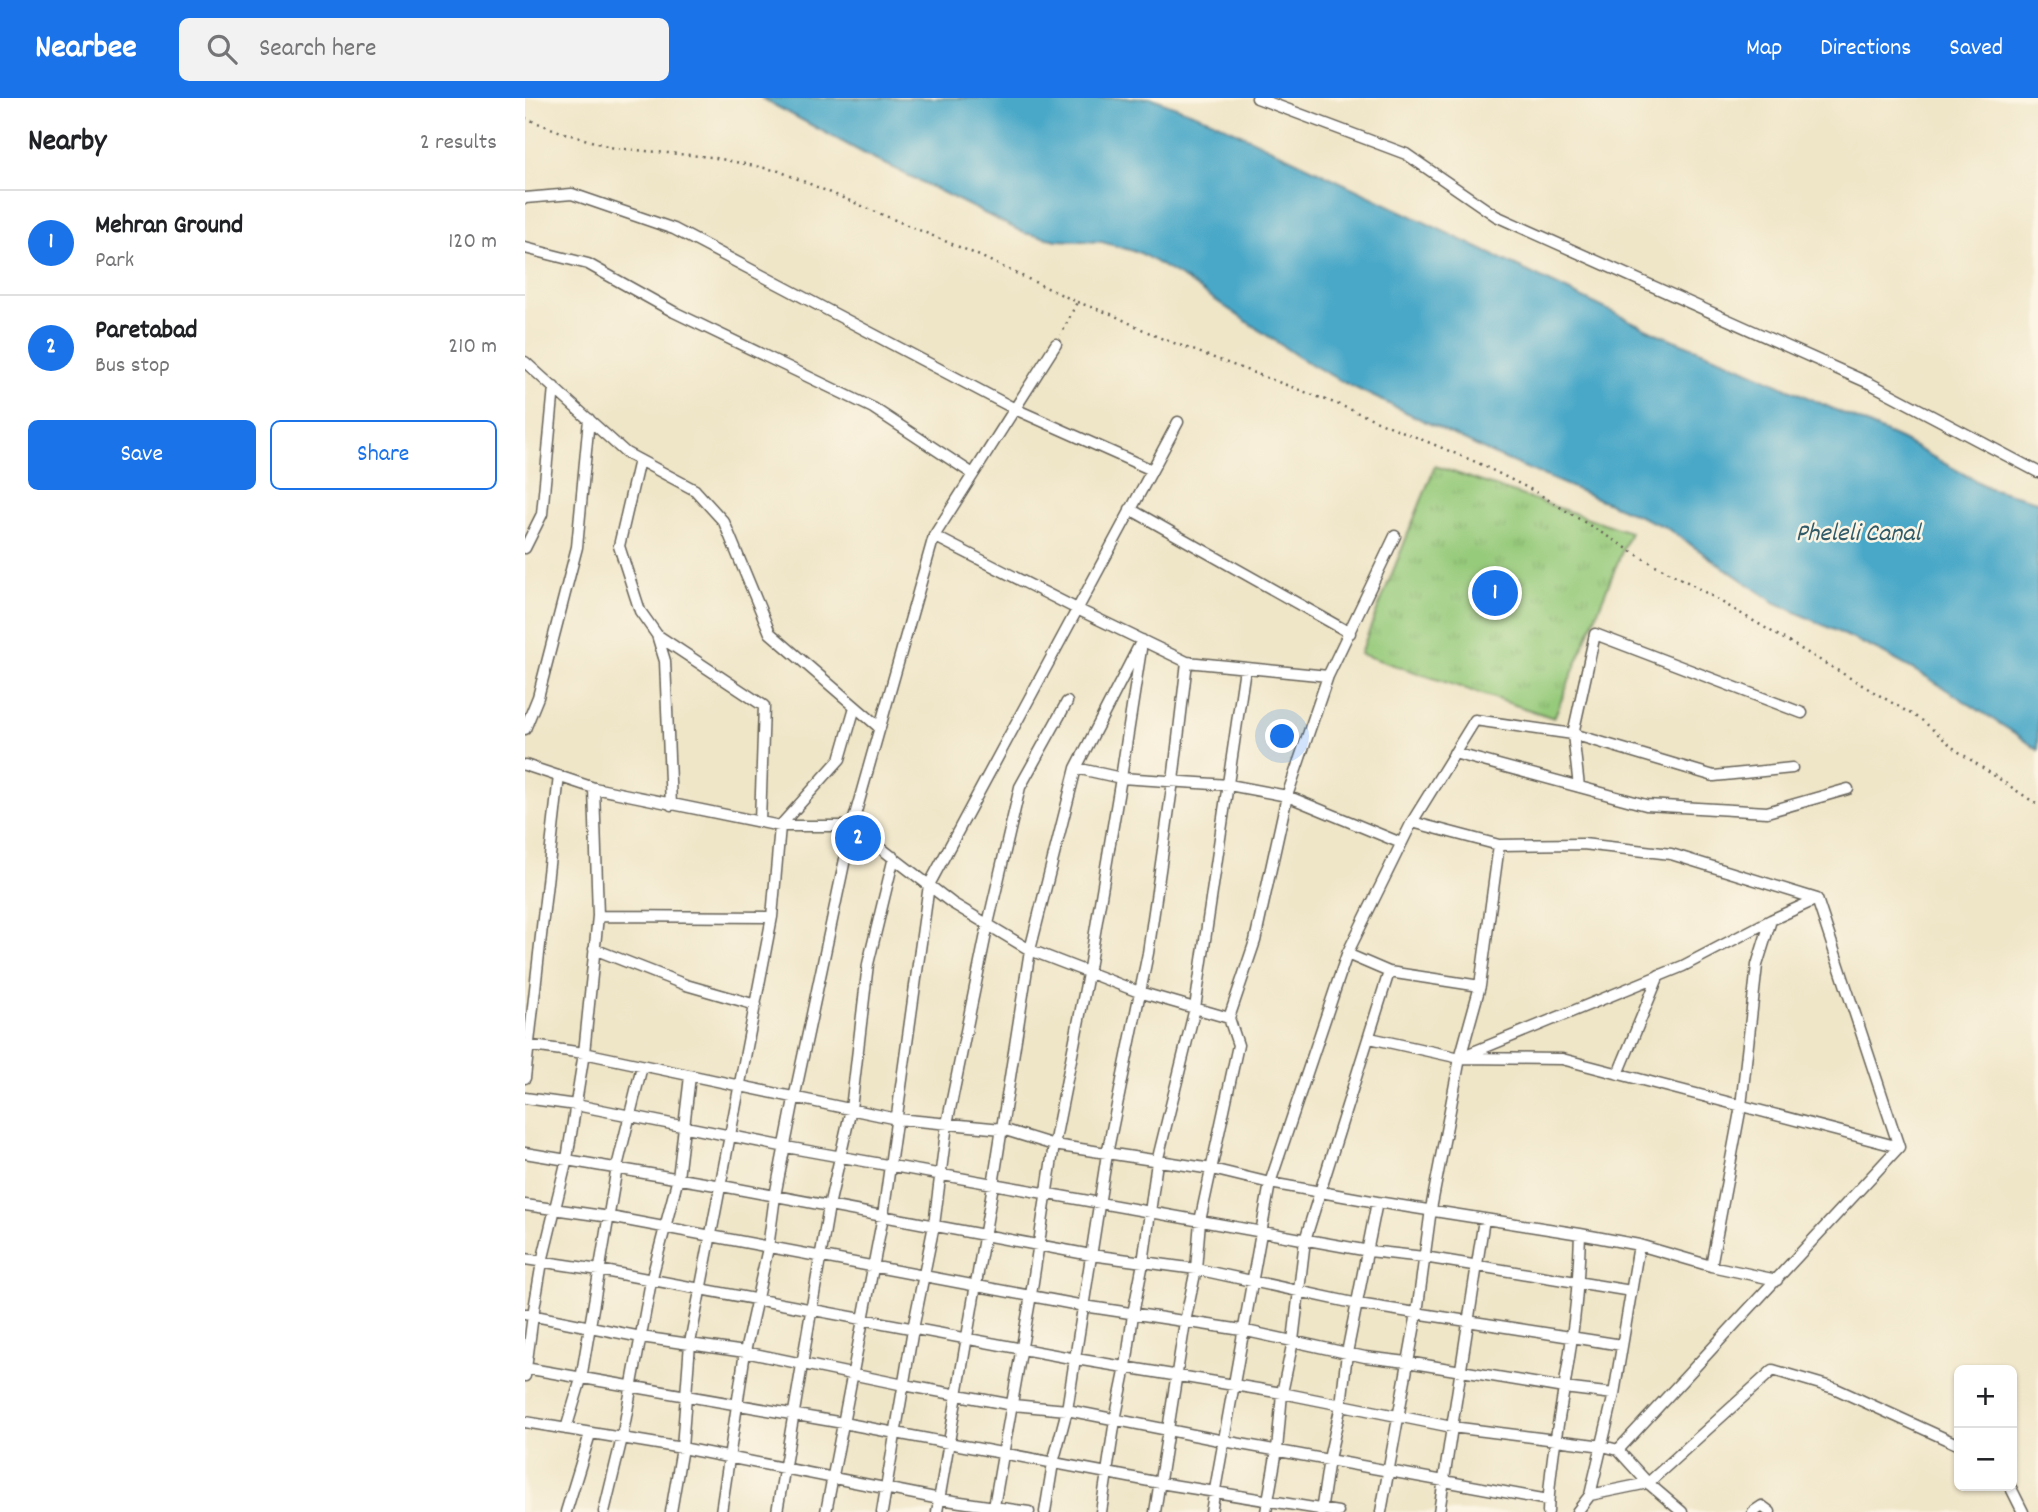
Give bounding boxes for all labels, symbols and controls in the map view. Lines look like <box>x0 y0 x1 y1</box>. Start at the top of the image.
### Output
search box <box>179 18 669 81</box>
text: Nearbee <box>35 26 137 73</box>
icon: search <box>203 30 241 68</box>
text: Search here <box>259 31 376 68</box>
text: Map <box>1746 32 1782 66</box>
text: Directions <box>1820 32 1911 66</box>
text: Saved <box>1949 32 2003 66</box>
text: Nearby <box>28 122 106 165</box>
text: 2 results <box>420 127 497 160</box>
text: Mehran Ground <box>95 208 243 245</box>
text: 1 <box>48 226 54 259</box>
text: 120 m <box>448 226 497 259</box>
text: Park <box>95 245 134 278</box>
text: Paretabad <box>95 313 198 350</box>
text: 2 <box>46 331 56 364</box>
text: 210 m <box>448 331 497 364</box>
text: Bus stop <box>95 350 170 383</box>
button: Save <box>28 420 256 490</box>
button: Share <box>270 420 497 490</box>
water label: Pheleli Canal <box>1795 516 1922 553</box>
pin: 1 <box>1472 567 1518 619</box>
your location <box>1265 719 1299 753</box>
pin: 2 <box>835 812 881 864</box>
map controls <box>1954 1365 2017 1491</box>
button: + <box>1954 1365 2017 1428</box>
button: − <box>1954 1428 2017 1491</box>

